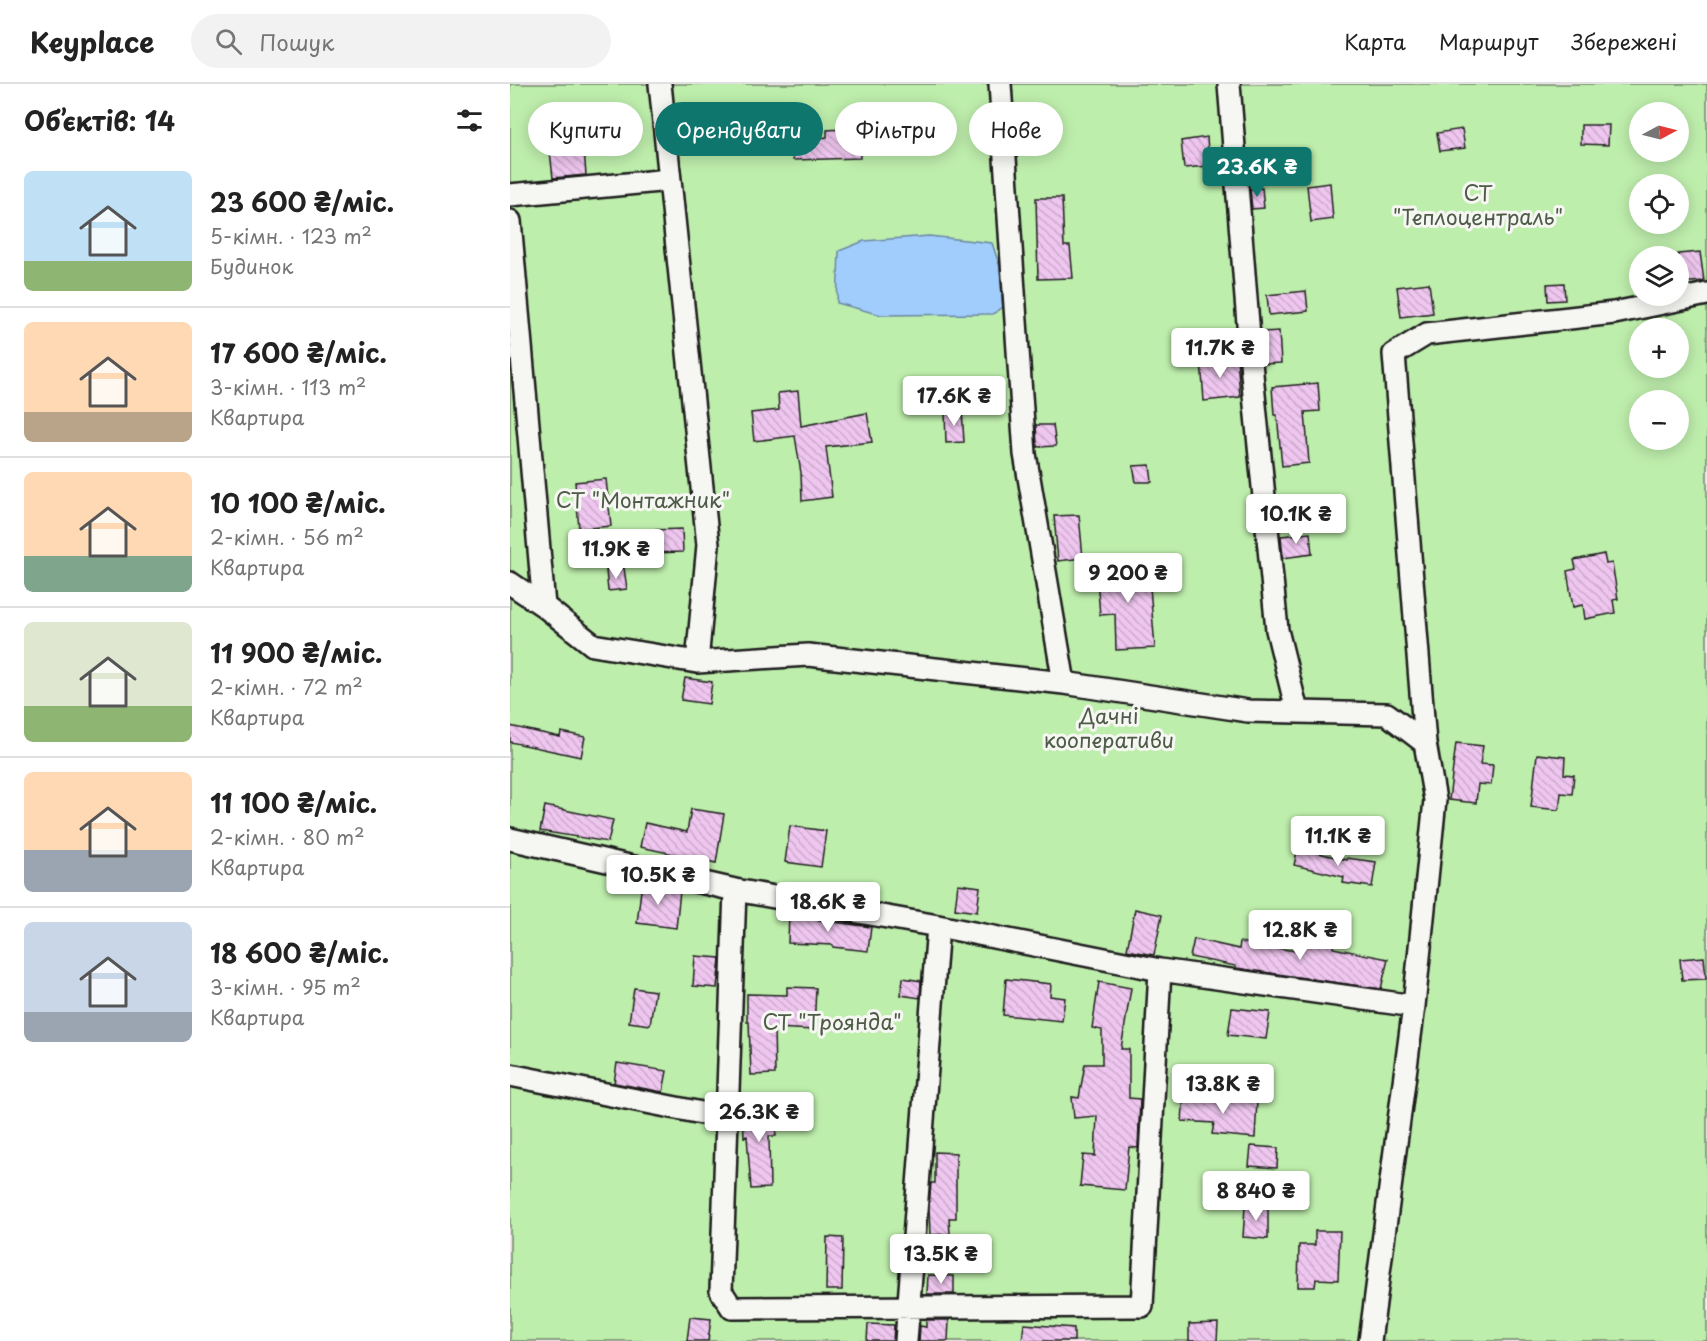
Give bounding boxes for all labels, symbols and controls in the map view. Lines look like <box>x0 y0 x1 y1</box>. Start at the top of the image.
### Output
search box <box>191 14 611 68</box>
text: Keyplace <box>30 20 155 63</box>
icon: search <box>212 25 245 58</box>
text: Пошук <box>260 25 334 58</box>
text: Карта <box>1344 25 1406 57</box>
text: Маршрут <box>1439 25 1538 57</box>
text: Збережені <box>1571 25 1677 57</box>
text: Об’єктів: 14 <box>24 101 175 140</box>
chip: Купити <box>528 102 643 156</box>
chip: Орендувати <box>655 102 823 156</box>
chip: Фільтри <box>835 102 957 156</box>
chip: Нове <box>969 102 1063 156</box>
north arrow <box>1629 102 1689 162</box>
map controls <box>1629 102 1689 450</box>
icon: filters <box>453 104 486 137</box>
pin: 23.6K ₴ <box>1202 147 1312 198</box>
text: 23.6K ₴ <box>1217 151 1297 181</box>
button: locate <box>1629 174 1689 234</box>
park label: СТ "Теплоцентраль" <box>1393 176 1563 232</box>
text: 23 600 ₴/міс. <box>210 182 394 221</box>
icon: home <box>72 195 144 267</box>
text: 5-кімн. · 123 m² <box>210 221 372 251</box>
button: layers <box>1629 246 1689 306</box>
text: Будинок <box>210 251 293 281</box>
button: + <box>1629 318 1689 378</box>
pin: 11.7K ₴ <box>1165 328 1275 379</box>
text: 11.7K ₴ <box>1185 332 1255 362</box>
text: 17 600 ₴/міс. <box>210 333 387 372</box>
icon: home <box>72 346 144 418</box>
text: 3-кімн. · 113 m² <box>210 372 366 402</box>
pin: 17.6K ₴ <box>899 376 1009 427</box>
text: 17.6K ₴ <box>917 380 991 410</box>
button: − <box>1629 390 1689 450</box>
text: Квартира <box>210 402 304 432</box>
text: 10 100 ₴/міс. <box>210 483 386 522</box>
park label: СТ "Монтажник" <box>556 483 730 515</box>
pin: 10.1K ₴ <box>1241 494 1351 545</box>
icon: home <box>72 496 144 568</box>
text: 10.1K ₴ <box>1260 498 1332 528</box>
text: 2-кімн. · 56 m² <box>210 522 364 552</box>
pin: 11.9K ₴ <box>561 529 671 580</box>
text: 11.9K ₴ <box>582 533 650 563</box>
text: Квартира <box>210 552 304 582</box>
pin: 9 200 ₴ <box>1073 553 1183 604</box>
text: 9 200 ₴ <box>1088 557 1168 587</box>
text: 11 900 ₴/міс. <box>210 633 382 672</box>
icon: home <box>72 646 144 718</box>
text: 2-кімн. · 72 m² <box>210 672 363 702</box>
park label: Дачні кооперативи <box>1044 699 1174 755</box>
text: Квартира <box>210 702 304 732</box>
text: 11 100 ₴/міс. <box>210 783 377 822</box>
icon: home <box>72 796 144 868</box>
pin: 11.1K ₴ <box>1283 816 1393 867</box>
text: 11.1K ₴ <box>1305 820 1371 850</box>
text: 2-кімн. · 80 m² <box>210 822 365 852</box>
text: Квартира <box>210 852 304 882</box>
pin: 10.5K ₴ <box>603 855 713 906</box>
text: 10.5K ₴ <box>620 859 696 889</box>
pin: 18.6K ₴ <box>773 882 883 933</box>
text: 18.6K ₴ <box>790 886 866 916</box>
pin: 12.8K ₴ <box>1245 910 1355 961</box>
text: 12.8K ₴ <box>1263 914 1337 944</box>
text: 18 600 ₴/міс. <box>210 933 389 972</box>
icon: home <box>72 946 144 1018</box>
text: 3-кімн. · 95 m² <box>210 972 361 1002</box>
text: Квартира <box>210 1002 304 1032</box>
park label: СТ "Троянда" <box>762 1005 902 1037</box>
pin: 13.8K ₴ <box>1168 1064 1278 1115</box>
text: 13.8K ₴ <box>1186 1068 1260 1098</box>
pin: 26.3K ₴ <box>704 1092 814 1143</box>
text: 26.3K ₴ <box>719 1096 799 1126</box>
pin: 8 840 ₴ <box>1201 1171 1311 1222</box>
text: 8 840 ₴ <box>1217 1175 1295 1205</box>
pin: 13.5K ₴ <box>886 1234 996 1285</box>
text: 13.5K ₴ <box>904 1238 978 1268</box>

